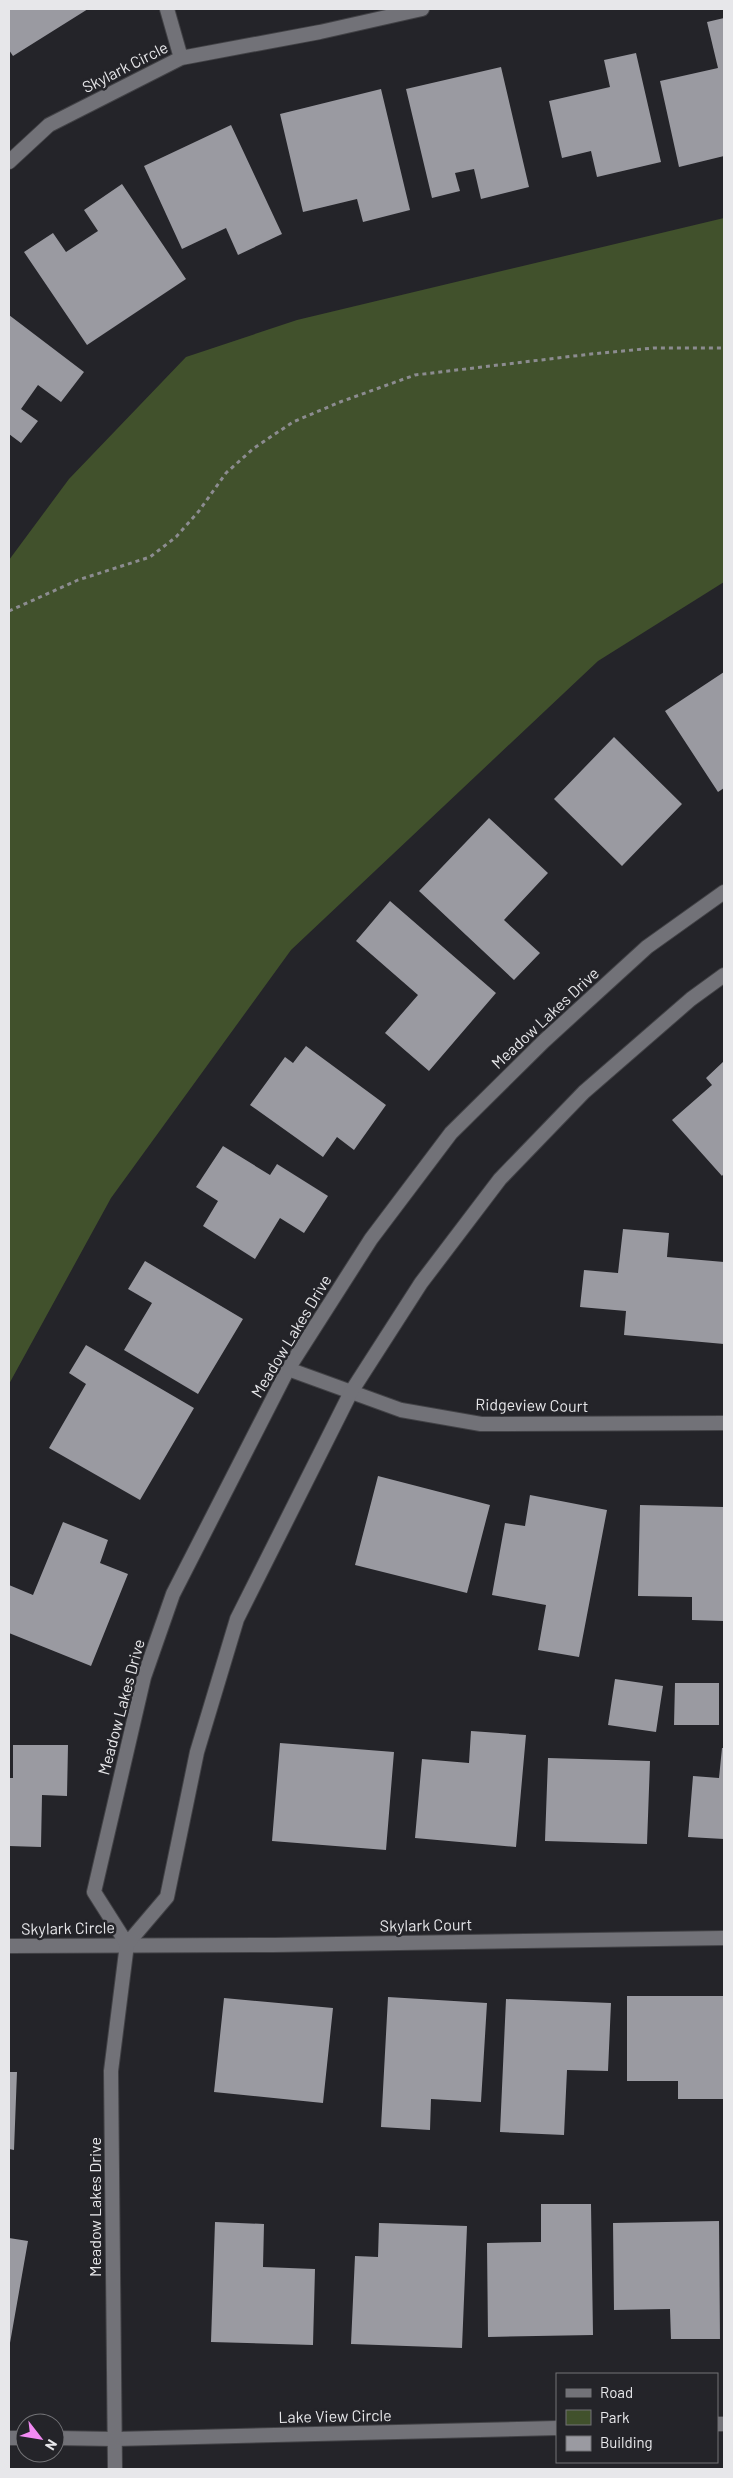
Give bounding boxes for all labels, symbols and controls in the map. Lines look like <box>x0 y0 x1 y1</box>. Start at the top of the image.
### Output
street label: Skylark Circle <box>79 37 171 96</box>
street label: Meadow Lakes Drive <box>487 963 602 1072</box>
street label: Meadow Lakes Drive <box>246 1271 335 1401</box>
street label: Ridgeview Court <box>475 1394 589 1415</box>
street label: Meadow Lakes Drive <box>93 1637 148 1777</box>
street label: Skylark Court <box>380 1914 472 1935</box>
street label: Skylark Circle <box>21 1917 115 1938</box>
street label: Meadow Lakes Drive <box>85 2137 104 2277</box>
legend <box>556 2373 718 2463</box>
text: Road <box>600 2383 633 2401</box>
street label: Lake View Circle <box>278 2405 392 2426</box>
text: Park <box>600 2408 630 2426</box>
north arrow <box>15 2413 65 2463</box>
text: Building <box>600 2433 653 2451</box>
text: N <box>42 2437 61 2453</box>

